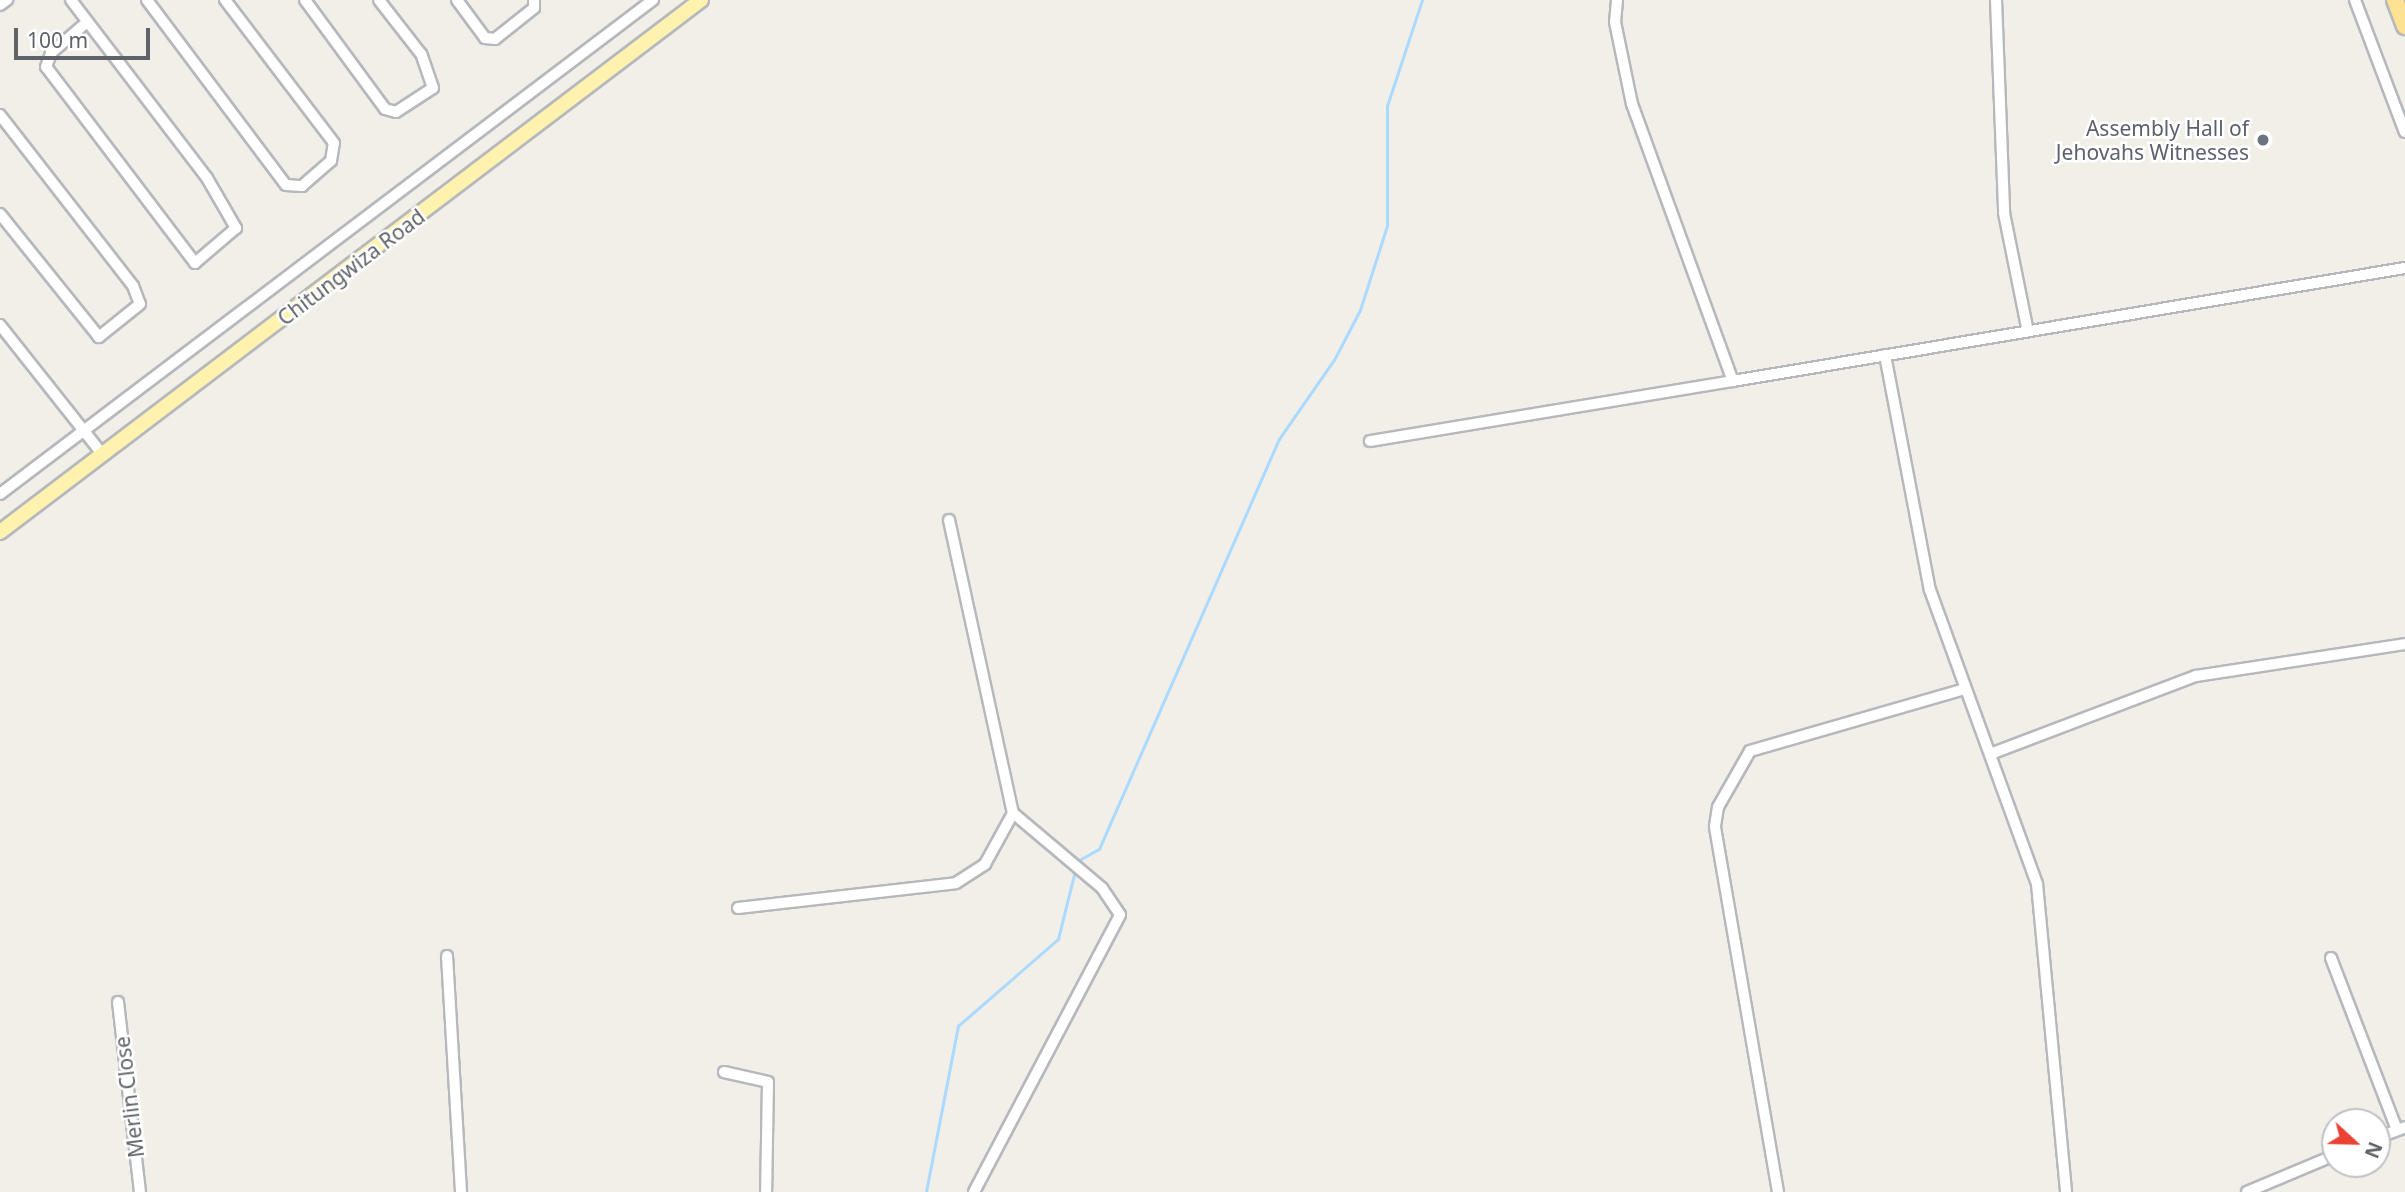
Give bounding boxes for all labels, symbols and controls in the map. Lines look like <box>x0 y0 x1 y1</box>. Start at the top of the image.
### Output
scale bar <box>18 14 154 58</box>
text: 100 m <box>27 26 88 54</box>
place label: Assembly Hall of Jehovahs Witnesses <box>2056 115 2249 165</box>
marker: Assembly Hall of Jehovahs Witnesses <box>2255 132 2271 148</box>
street label: Chitungwiza Road <box>272 203 430 331</box>
street label: Merlin Close <box>109 1035 149 1159</box>
north arrow <box>2321 1108 2391 1178</box>
text: N <box>2359 1138 2389 1162</box>

